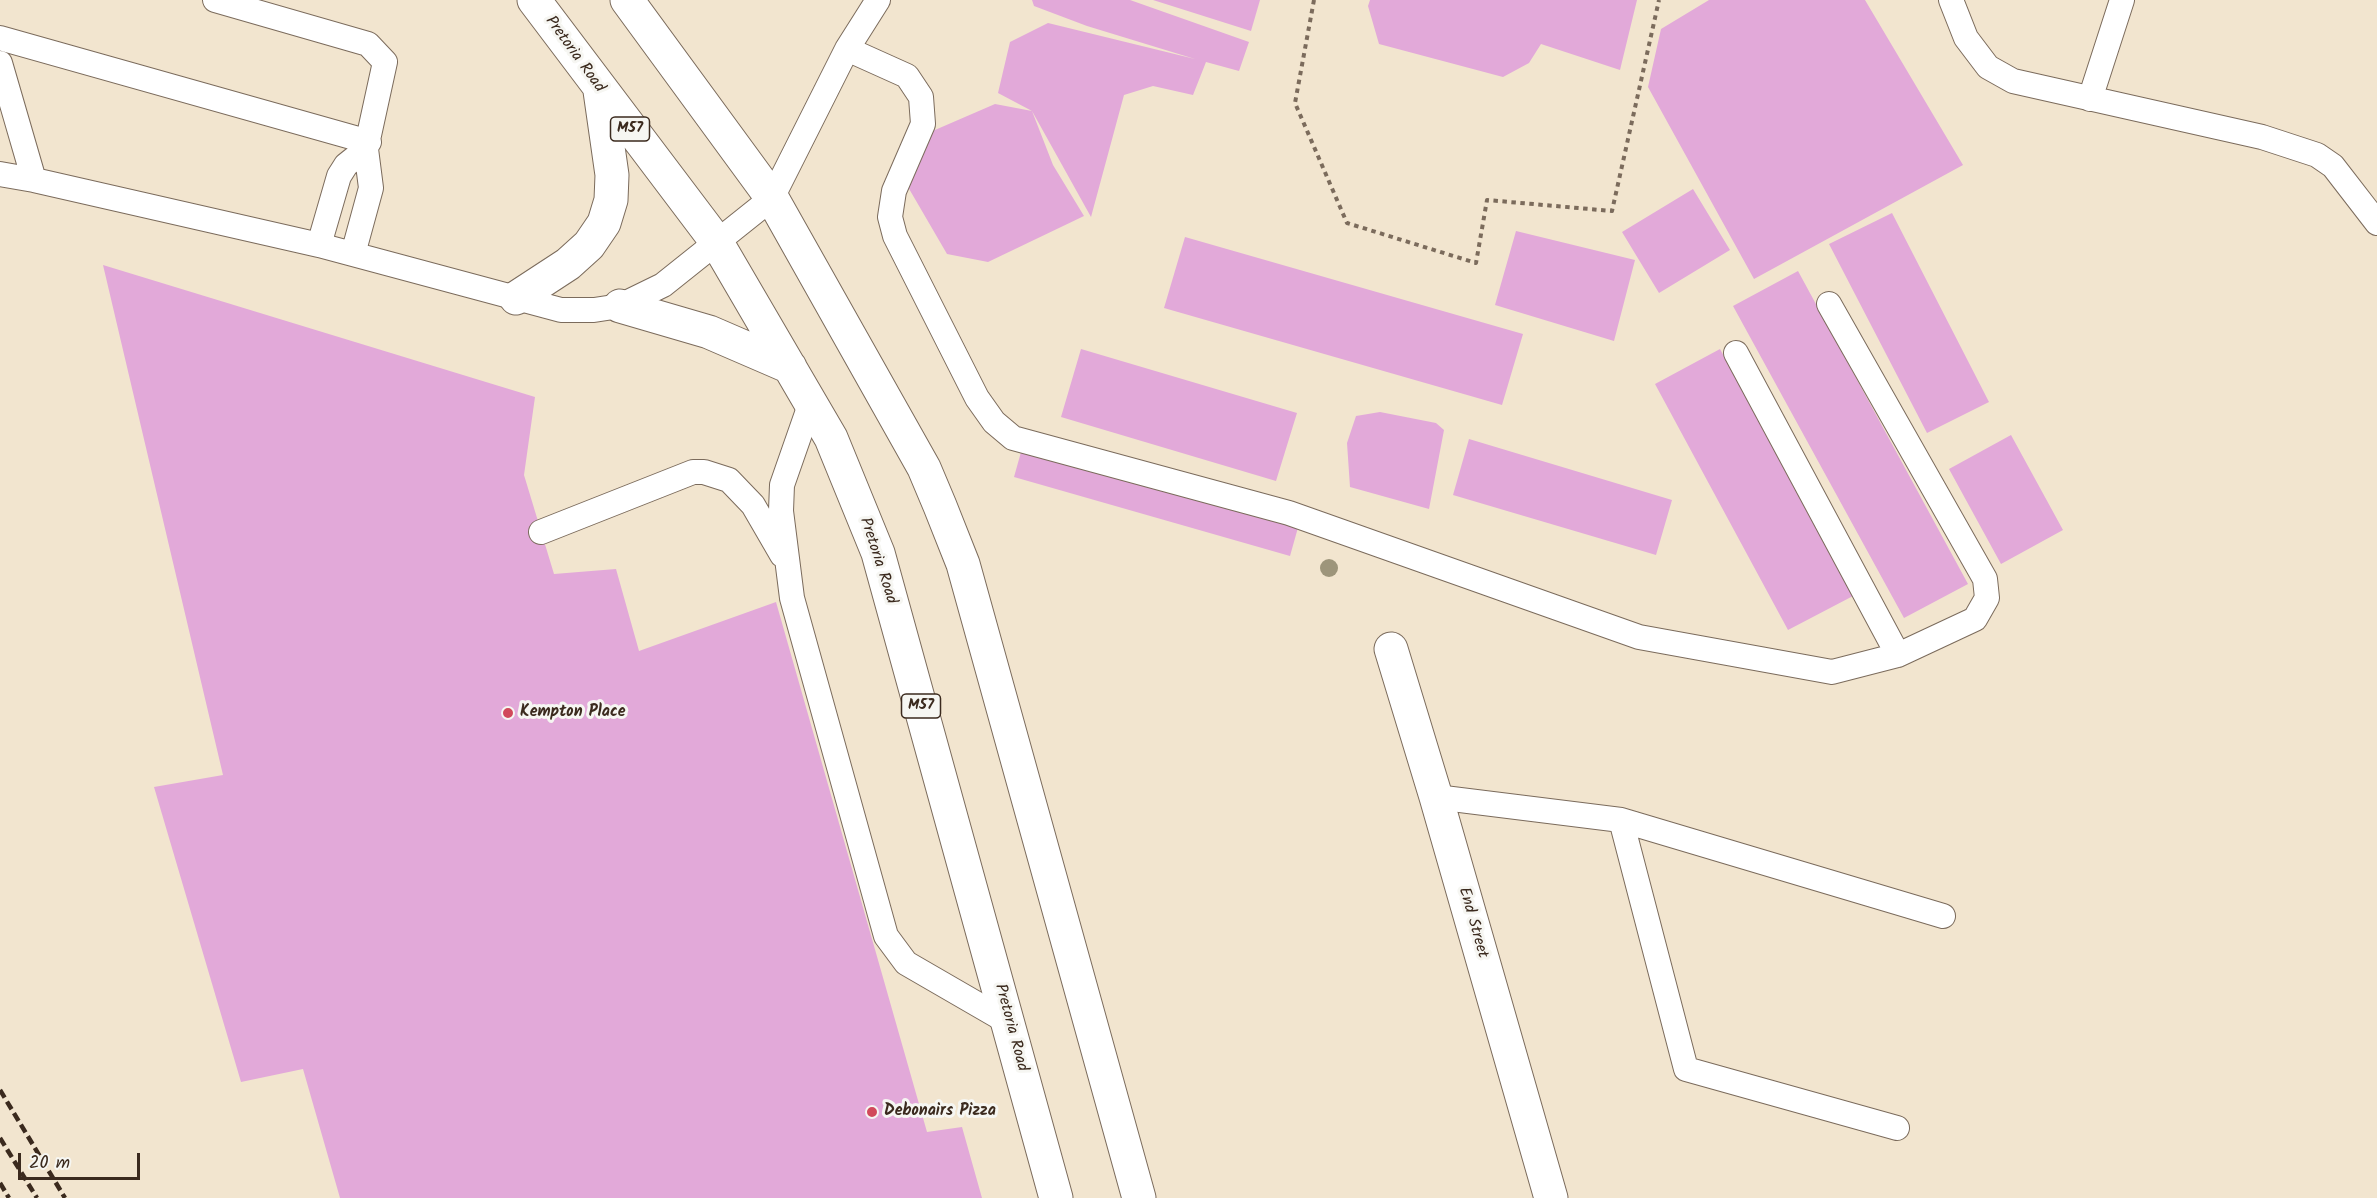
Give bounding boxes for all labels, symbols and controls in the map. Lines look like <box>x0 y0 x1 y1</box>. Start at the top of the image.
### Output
street label: Pretoria Road <box>540 13 608 97</box>
road number: M57 <box>610 117 650 141</box>
street label: Pretoria Road <box>854 515 900 607</box>
road number: M57 <box>902 694 940 718</box>
place label: Kempton Place <box>520 703 626 723</box>
marker: Kempton Place <box>501 706 515 720</box>
street label: End Street <box>1453 885 1491 961</box>
street label: Pretoria Road <box>989 982 1031 1074</box>
place label: Debonairs Pizza <box>884 1102 996 1122</box>
marker: Debonairs Pizza <box>865 1105 879 1119</box>
scale bar <box>21 1141 142 1179</box>
text: 20 m <box>29 1149 70 1178</box>

